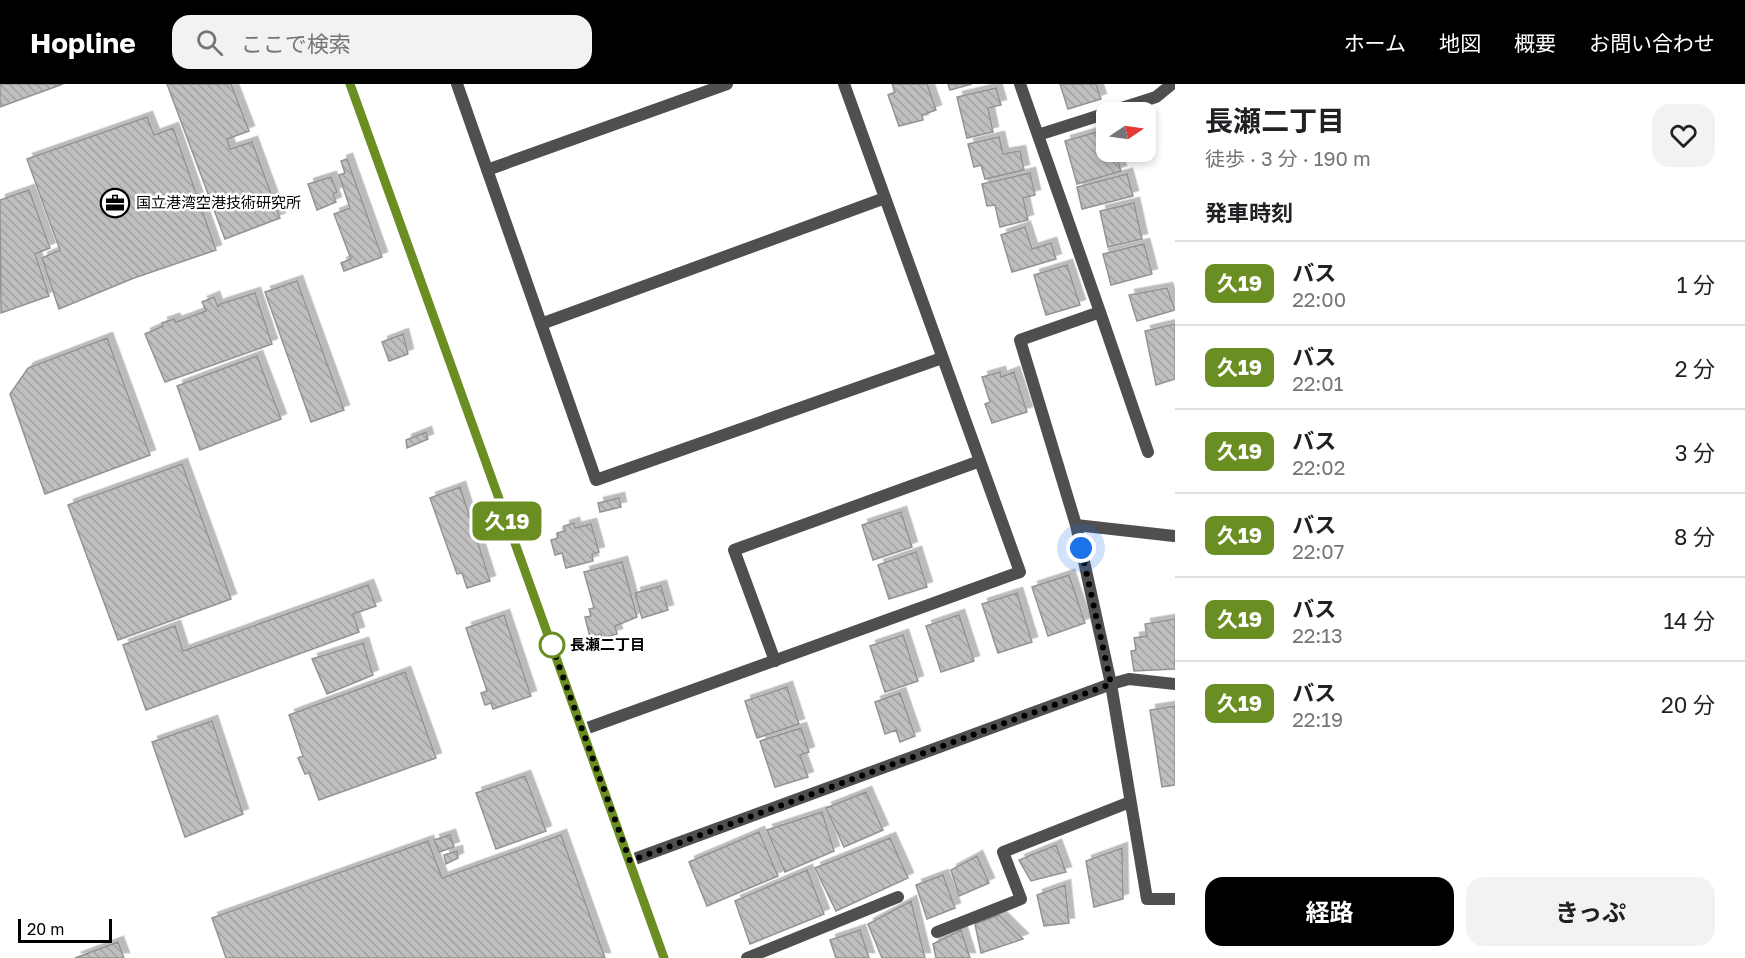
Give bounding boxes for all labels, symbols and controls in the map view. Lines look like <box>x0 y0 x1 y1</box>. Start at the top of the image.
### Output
search box <box>172 15 592 69</box>
text: Hopline <box>30 26 136 59</box>
icon: search <box>193 26 226 59</box>
text: ここで検索 <box>241 30 351 57</box>
text: ホーム <box>1344 30 1406 56</box>
text: 地図 <box>1439 30 1481 56</box>
text: 概要 <box>1514 30 1556 56</box>
text: お問い合わせ <box>1589 30 1715 56</box>
north arrow <box>1096 102 1156 162</box>
map controls <box>1096 102 1156 162</box>
text: 長瀬二丁目 <box>1205 104 1345 137</box>
button: heart <box>1652 104 1715 167</box>
text: 徒歩 · 3 分 · 190 m <box>1205 146 1371 170</box>
office icon: 国立港湾空港技術研究所 <box>99 187 131 219</box>
place label: 国立港湾空港技術研究所 <box>136 193 301 211</box>
text: 発車時刻 <box>1205 199 1293 226</box>
text: バス <box>1292 259 1336 286</box>
text: 久19 <box>1217 270 1262 296</box>
text: 1 分 <box>1677 271 1715 298</box>
text: 22:00 <box>1292 287 1346 311</box>
text: バス <box>1292 343 1336 370</box>
text: 久19 <box>1217 354 1262 380</box>
text: 2 分 <box>1675 355 1715 382</box>
text: 22:01 <box>1292 371 1343 395</box>
text: バス <box>1292 427 1336 454</box>
text: 久19 <box>1217 438 1262 464</box>
text: 3 分 <box>1675 439 1715 466</box>
text: 22:02 <box>1292 455 1345 479</box>
line badge: 久19 <box>472 502 542 540</box>
text: 久19 <box>484 508 530 534</box>
text: バス <box>1292 511 1336 538</box>
text: 久19 <box>1217 522 1262 548</box>
text: 8 分 <box>1674 523 1715 550</box>
your location <box>1066 533 1096 563</box>
text: 22:07 <box>1292 539 1344 563</box>
text: バス <box>1292 595 1336 622</box>
text: 久19 <box>1217 606 1262 632</box>
text: 14 分 <box>1663 607 1715 634</box>
text: 22:13 <box>1292 623 1343 647</box>
marker: 長瀬二丁目 <box>539 632 565 658</box>
place label: 長瀬二丁目 <box>570 635 645 653</box>
text: バス <box>1292 679 1336 706</box>
text: 久19 <box>1217 690 1262 716</box>
text: 20 分 <box>1661 691 1715 718</box>
text: 22:19 <box>1292 707 1343 731</box>
button: 経路 <box>1205 877 1454 946</box>
button: きっぷ <box>1466 877 1715 946</box>
scale bar <box>18 916 112 944</box>
text: 20 m <box>27 919 64 939</box>

